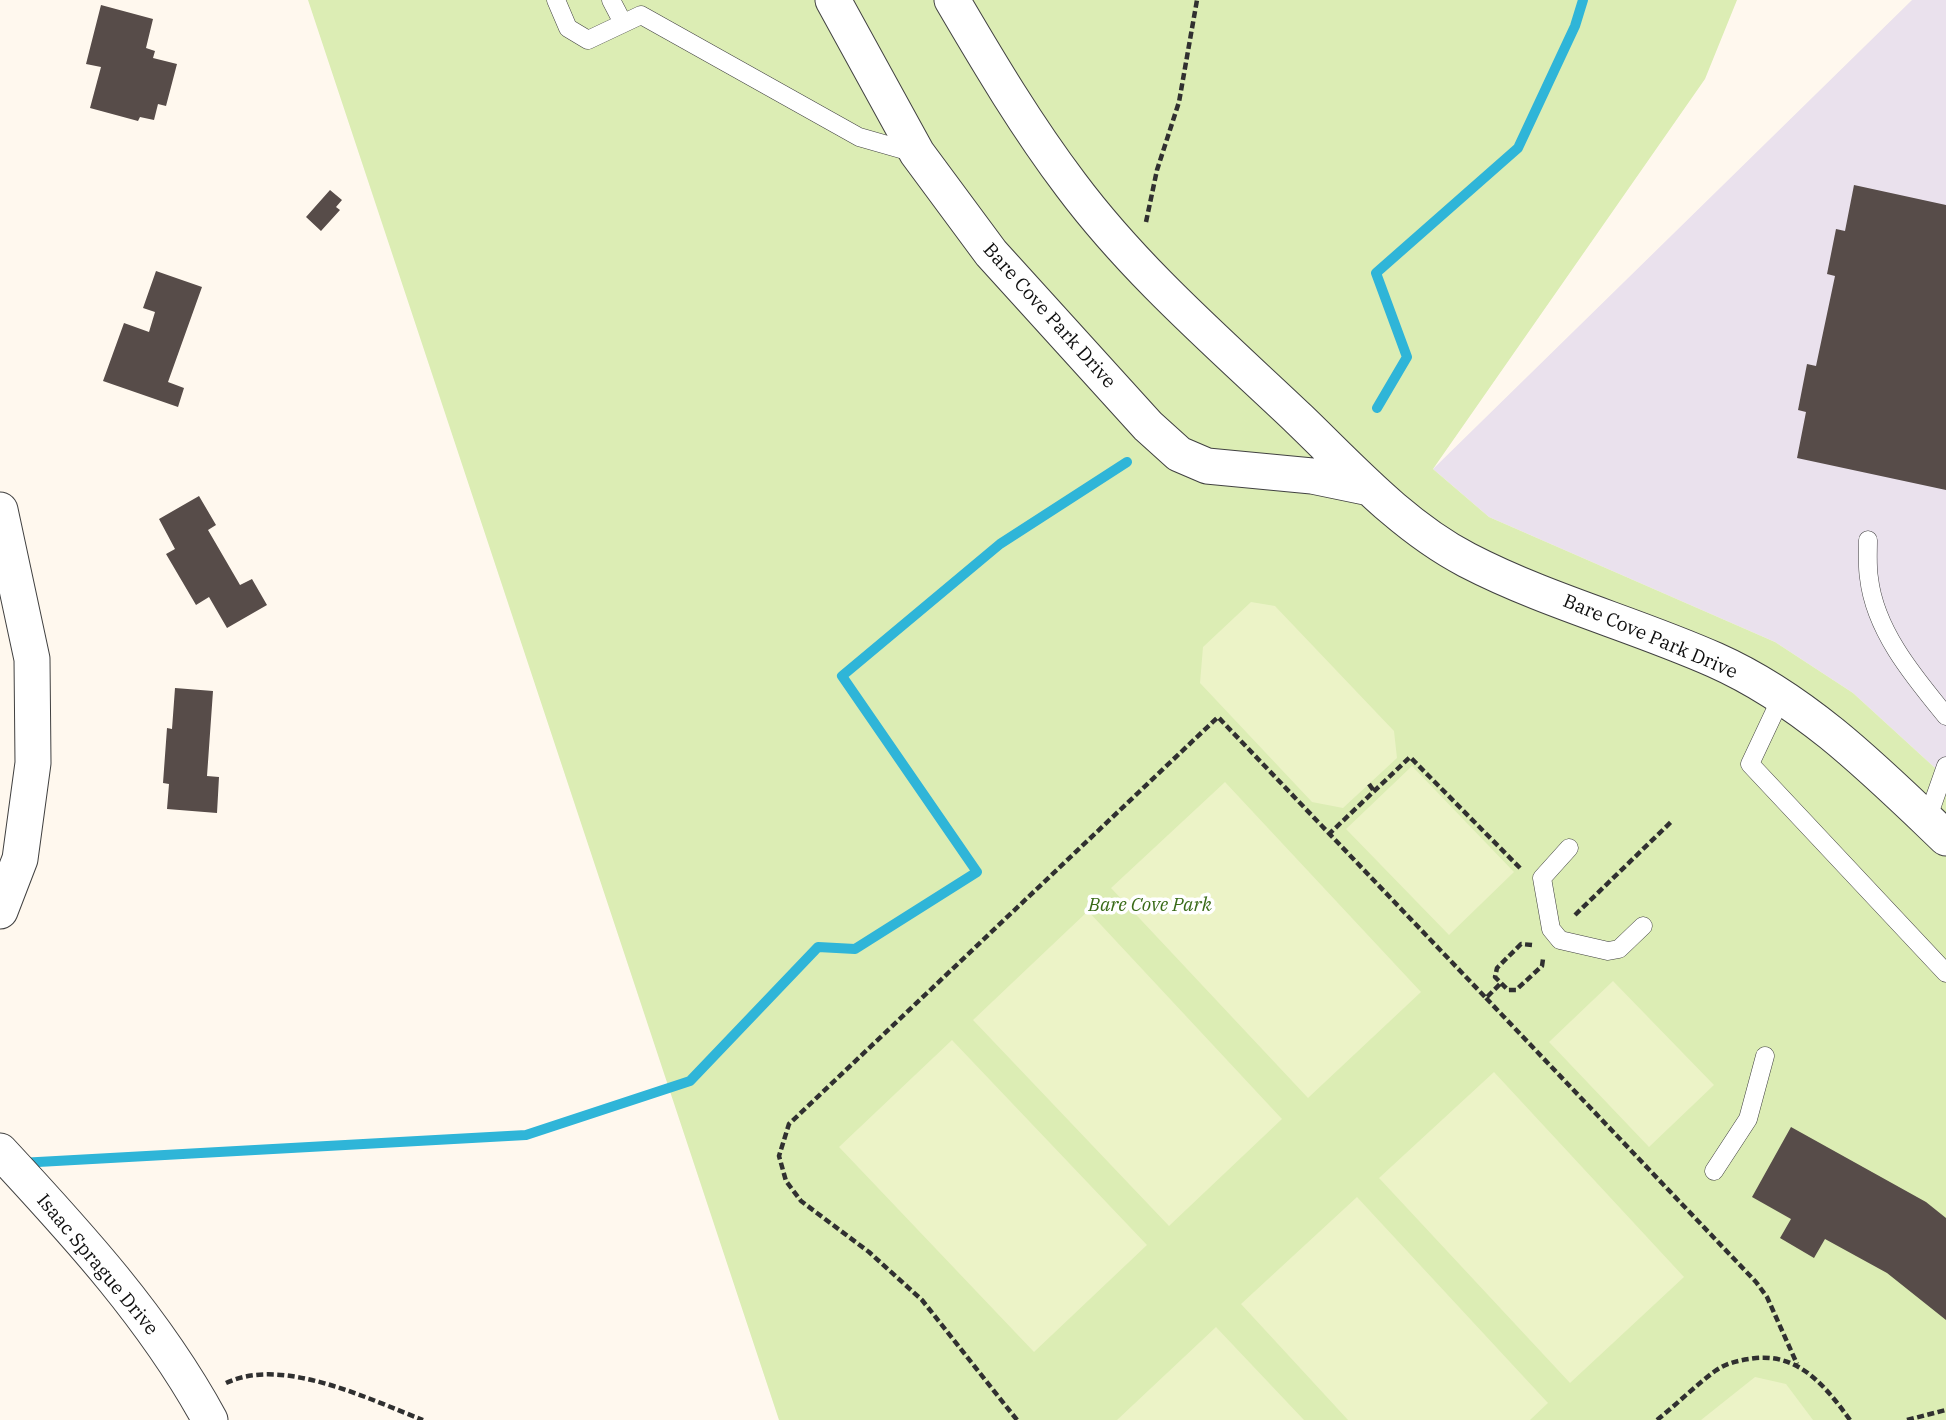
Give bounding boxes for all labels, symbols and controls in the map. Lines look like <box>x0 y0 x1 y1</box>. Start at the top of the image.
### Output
street label: Bare Cove Park Drive <box>978 239 1120 393</box>
street label: Bare Cove Park Drive <box>1559 590 1741 684</box>
park label: Bare Cove Park <box>1088 895 1212 917</box>
street label: Isaac Sprague Drive <box>31 1190 163 1340</box>

